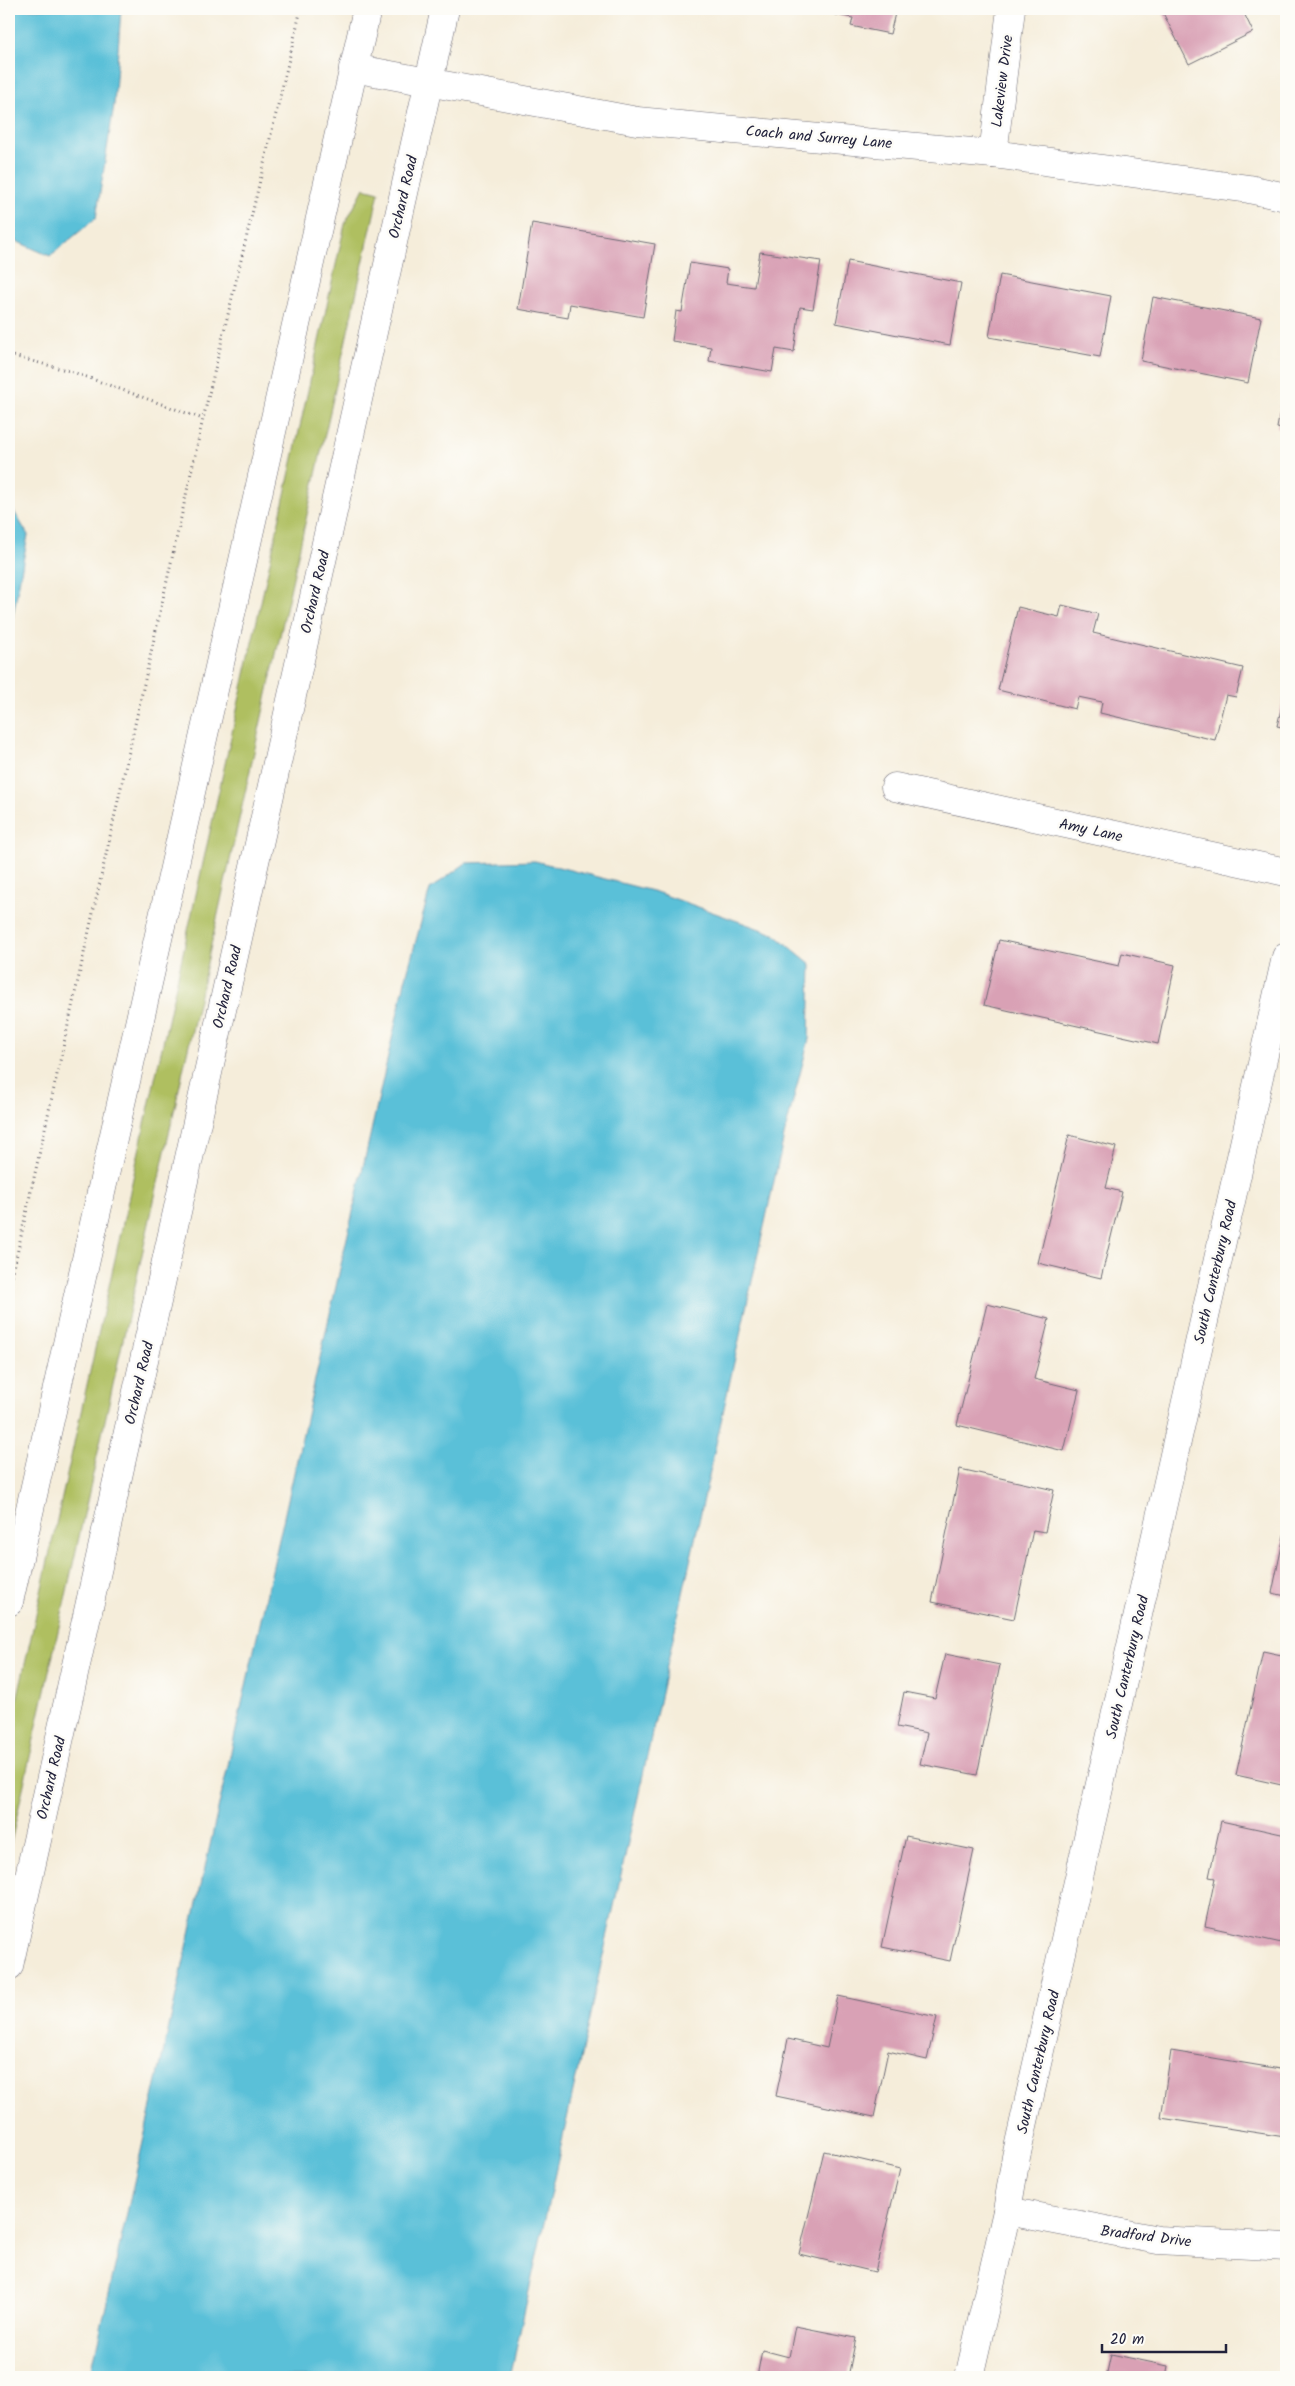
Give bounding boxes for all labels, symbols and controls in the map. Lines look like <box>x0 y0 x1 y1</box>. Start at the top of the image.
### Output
street label: Lakeview Drive <box>985 33 1021 129</box>
street label: Coach and Surrey Lane <box>745 120 893 156</box>
street label: Orchard Road <box>383 153 425 241</box>
street label: Orchard Road <box>295 548 337 636</box>
street label: Amy Lane <box>1057 813 1125 849</box>
street label: Orchard Road <box>207 943 249 1031</box>
street label: South Canterbury Road <box>1188 1198 1244 1346</box>
street label: Orchard Road <box>119 1339 161 1427</box>
street label: South Canterbury Road <box>1100 1593 1156 1741</box>
street label: Orchard Road <box>31 1734 73 1822</box>
street label: South Canterbury Road <box>1011 1988 1067 2136</box>
street label: Bradford Drive <box>1099 2220 1193 2254</box>
scale bar <box>1102 2321 1226 2353</box>
text: 20 m <box>1110 2328 1144 2352</box>

